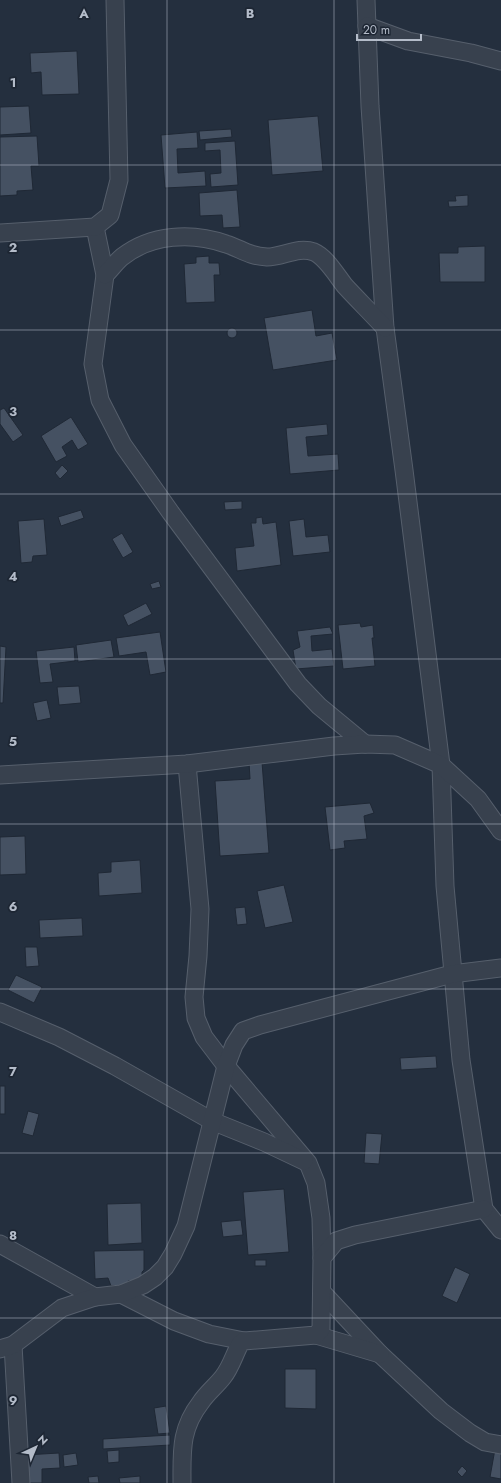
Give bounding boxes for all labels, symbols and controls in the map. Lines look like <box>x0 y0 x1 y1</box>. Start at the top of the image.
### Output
text: A <box>78 4 89 23</box>
text: B <box>246 4 255 23</box>
scale bar <box>357 16 421 42</box>
text: 20 m <box>363 21 390 39</box>
text: 1 <box>10 73 16 92</box>
text: 2 <box>9 238 17 257</box>
text: 3 <box>9 402 17 421</box>
text: 4 <box>8 567 18 586</box>
text: 5 <box>9 732 17 751</box>
text: 6 <box>9 897 18 916</box>
text: 7 <box>9 1062 17 1081</box>
text: 8 <box>9 1226 17 1245</box>
text: 9 <box>9 1391 18 1410</box>
north arrow <box>16 1427 56 1467</box>
text: N <box>34 1431 52 1449</box>

